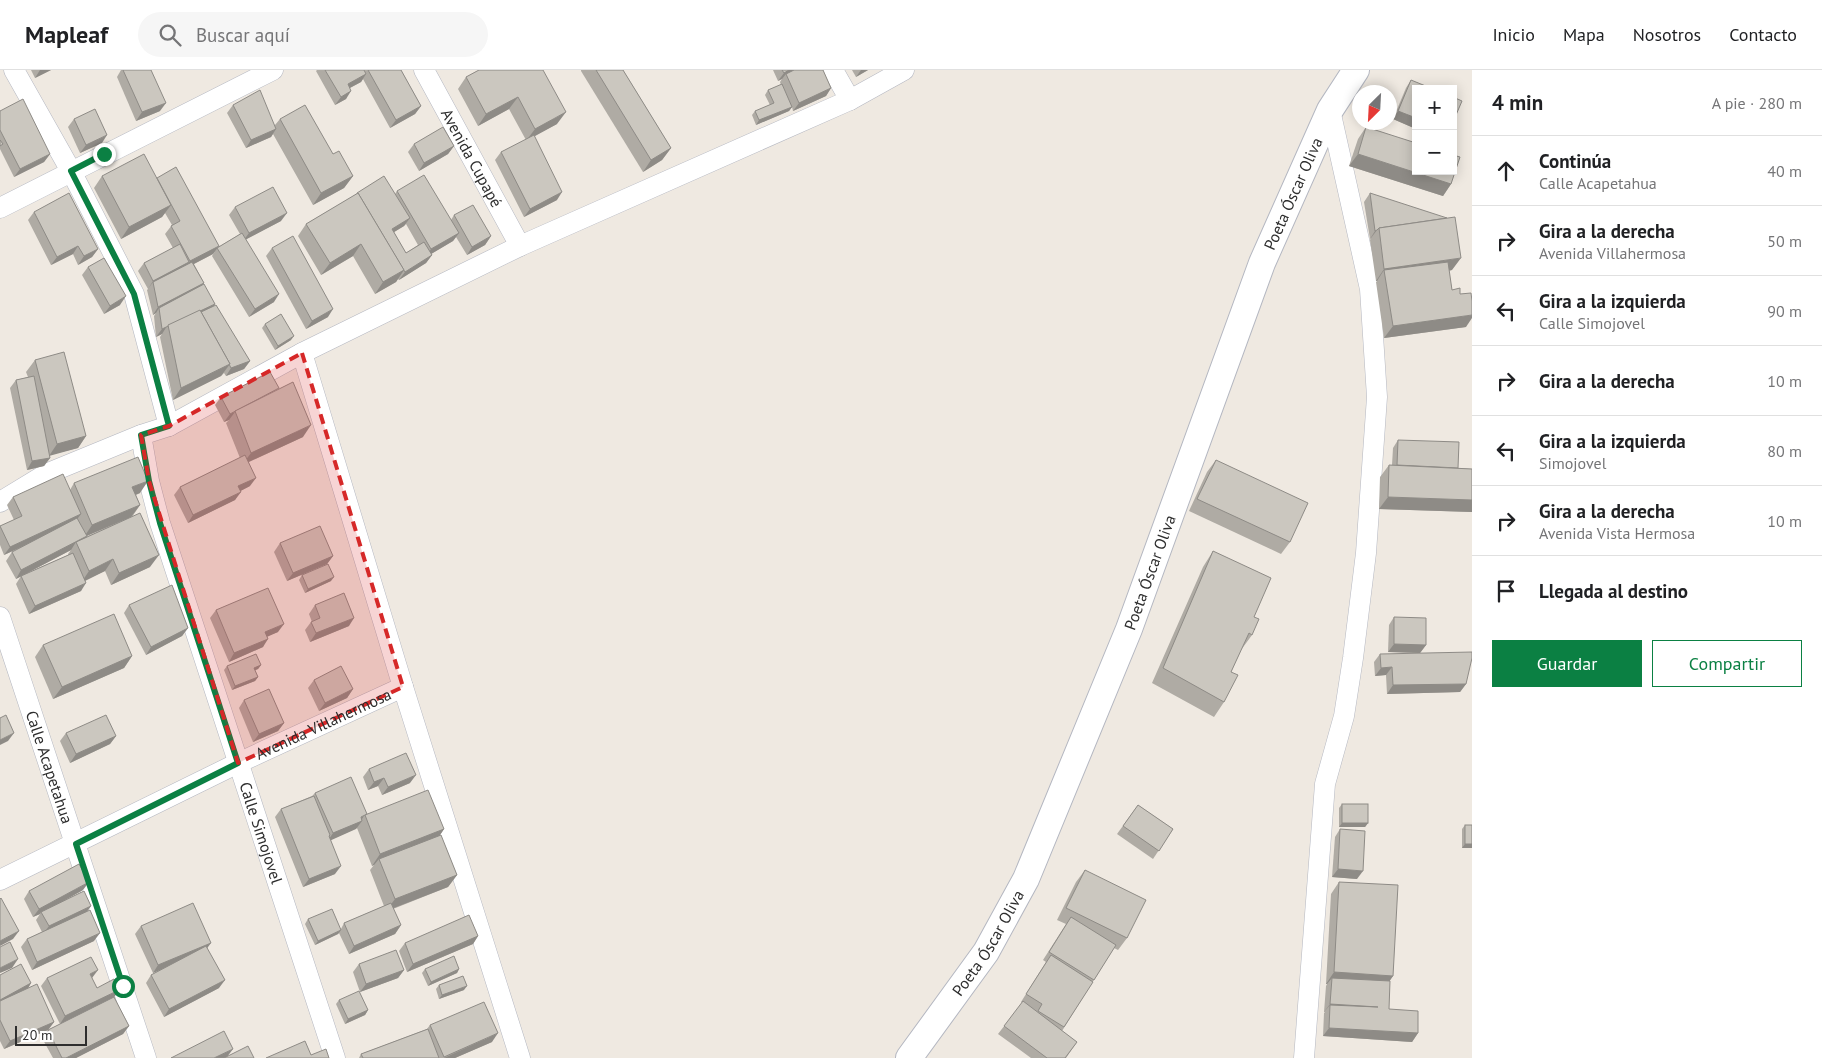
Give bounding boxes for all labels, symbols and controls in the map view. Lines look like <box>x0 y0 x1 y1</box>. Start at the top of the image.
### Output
search box <box>138 12 488 57</box>
text: Mapleaf <box>25 19 108 50</box>
icon: search <box>156 21 184 49</box>
text: Buscar aquí <box>196 23 290 47</box>
text: Inicio <box>1492 23 1535 46</box>
text: Mapa <box>1563 23 1605 46</box>
text: Nosotros <box>1633 23 1701 46</box>
text: Contacto <box>1729 23 1797 46</box>
north arrow <box>1352 85 1397 130</box>
map controls <box>1412 85 1457 175</box>
button: + <box>1412 85 1457 130</box>
text: 4 min <box>1492 89 1543 116</box>
text: A pie · 280 m <box>1712 93 1802 113</box>
street label: Avenida Cupapé <box>437 105 507 211</box>
button: − <box>1412 130 1457 175</box>
street label: Poeta Óscar Oliva <box>1259 134 1327 253</box>
route end <box>93 143 116 166</box>
text: Continúa <box>1539 149 1611 173</box>
icon: ahead <box>1492 157 1520 185</box>
text: 40 m <box>1767 161 1802 181</box>
text: Calle Acapetahua <box>1539 173 1657 193</box>
text: Gira a la derecha <box>1539 219 1675 243</box>
icon: right <box>1492 227 1520 255</box>
text: 50 m <box>1767 231 1802 251</box>
text: Avenida Villahermosa <box>1539 243 1686 263</box>
text: Gira a la izquierda <box>1539 289 1686 313</box>
icon: left <box>1492 297 1520 325</box>
text: 90 m <box>1767 301 1802 321</box>
text: Calle Simojovel <box>1539 313 1645 333</box>
icon: right <box>1492 367 1520 395</box>
text: Gira a la derecha <box>1539 369 1675 393</box>
text: 10 m <box>1767 371 1802 391</box>
text: Gira a la izquierda <box>1539 429 1686 453</box>
icon: left <box>1492 437 1520 465</box>
text: 80 m <box>1767 441 1802 461</box>
text: Simojovel <box>1539 453 1606 473</box>
text: Gira a la derecha <box>1539 499 1675 523</box>
icon: right <box>1492 507 1520 535</box>
text: 10 m <box>1767 511 1802 531</box>
street label: Poeta Óscar Oliva <box>1120 512 1180 633</box>
text: Avenida Vista Hermosa <box>1539 523 1695 543</box>
icon: arrive <box>1492 577 1520 605</box>
text: Llegada al destino <box>1539 579 1688 603</box>
button: Guardar <box>1492 640 1642 687</box>
button: Compartir <box>1652 640 1802 687</box>
street label: Avenida Villahermosa <box>252 684 394 764</box>
street label: Calle Acapetahua <box>22 708 78 826</box>
street label: Calle Simojovel <box>235 779 287 887</box>
street label: Poeta Óscar Oliva <box>948 886 1028 1000</box>
route start <box>112 975 135 998</box>
scale bar <box>15 1023 88 1046</box>
text: 20 m <box>22 1026 52 1044</box>

